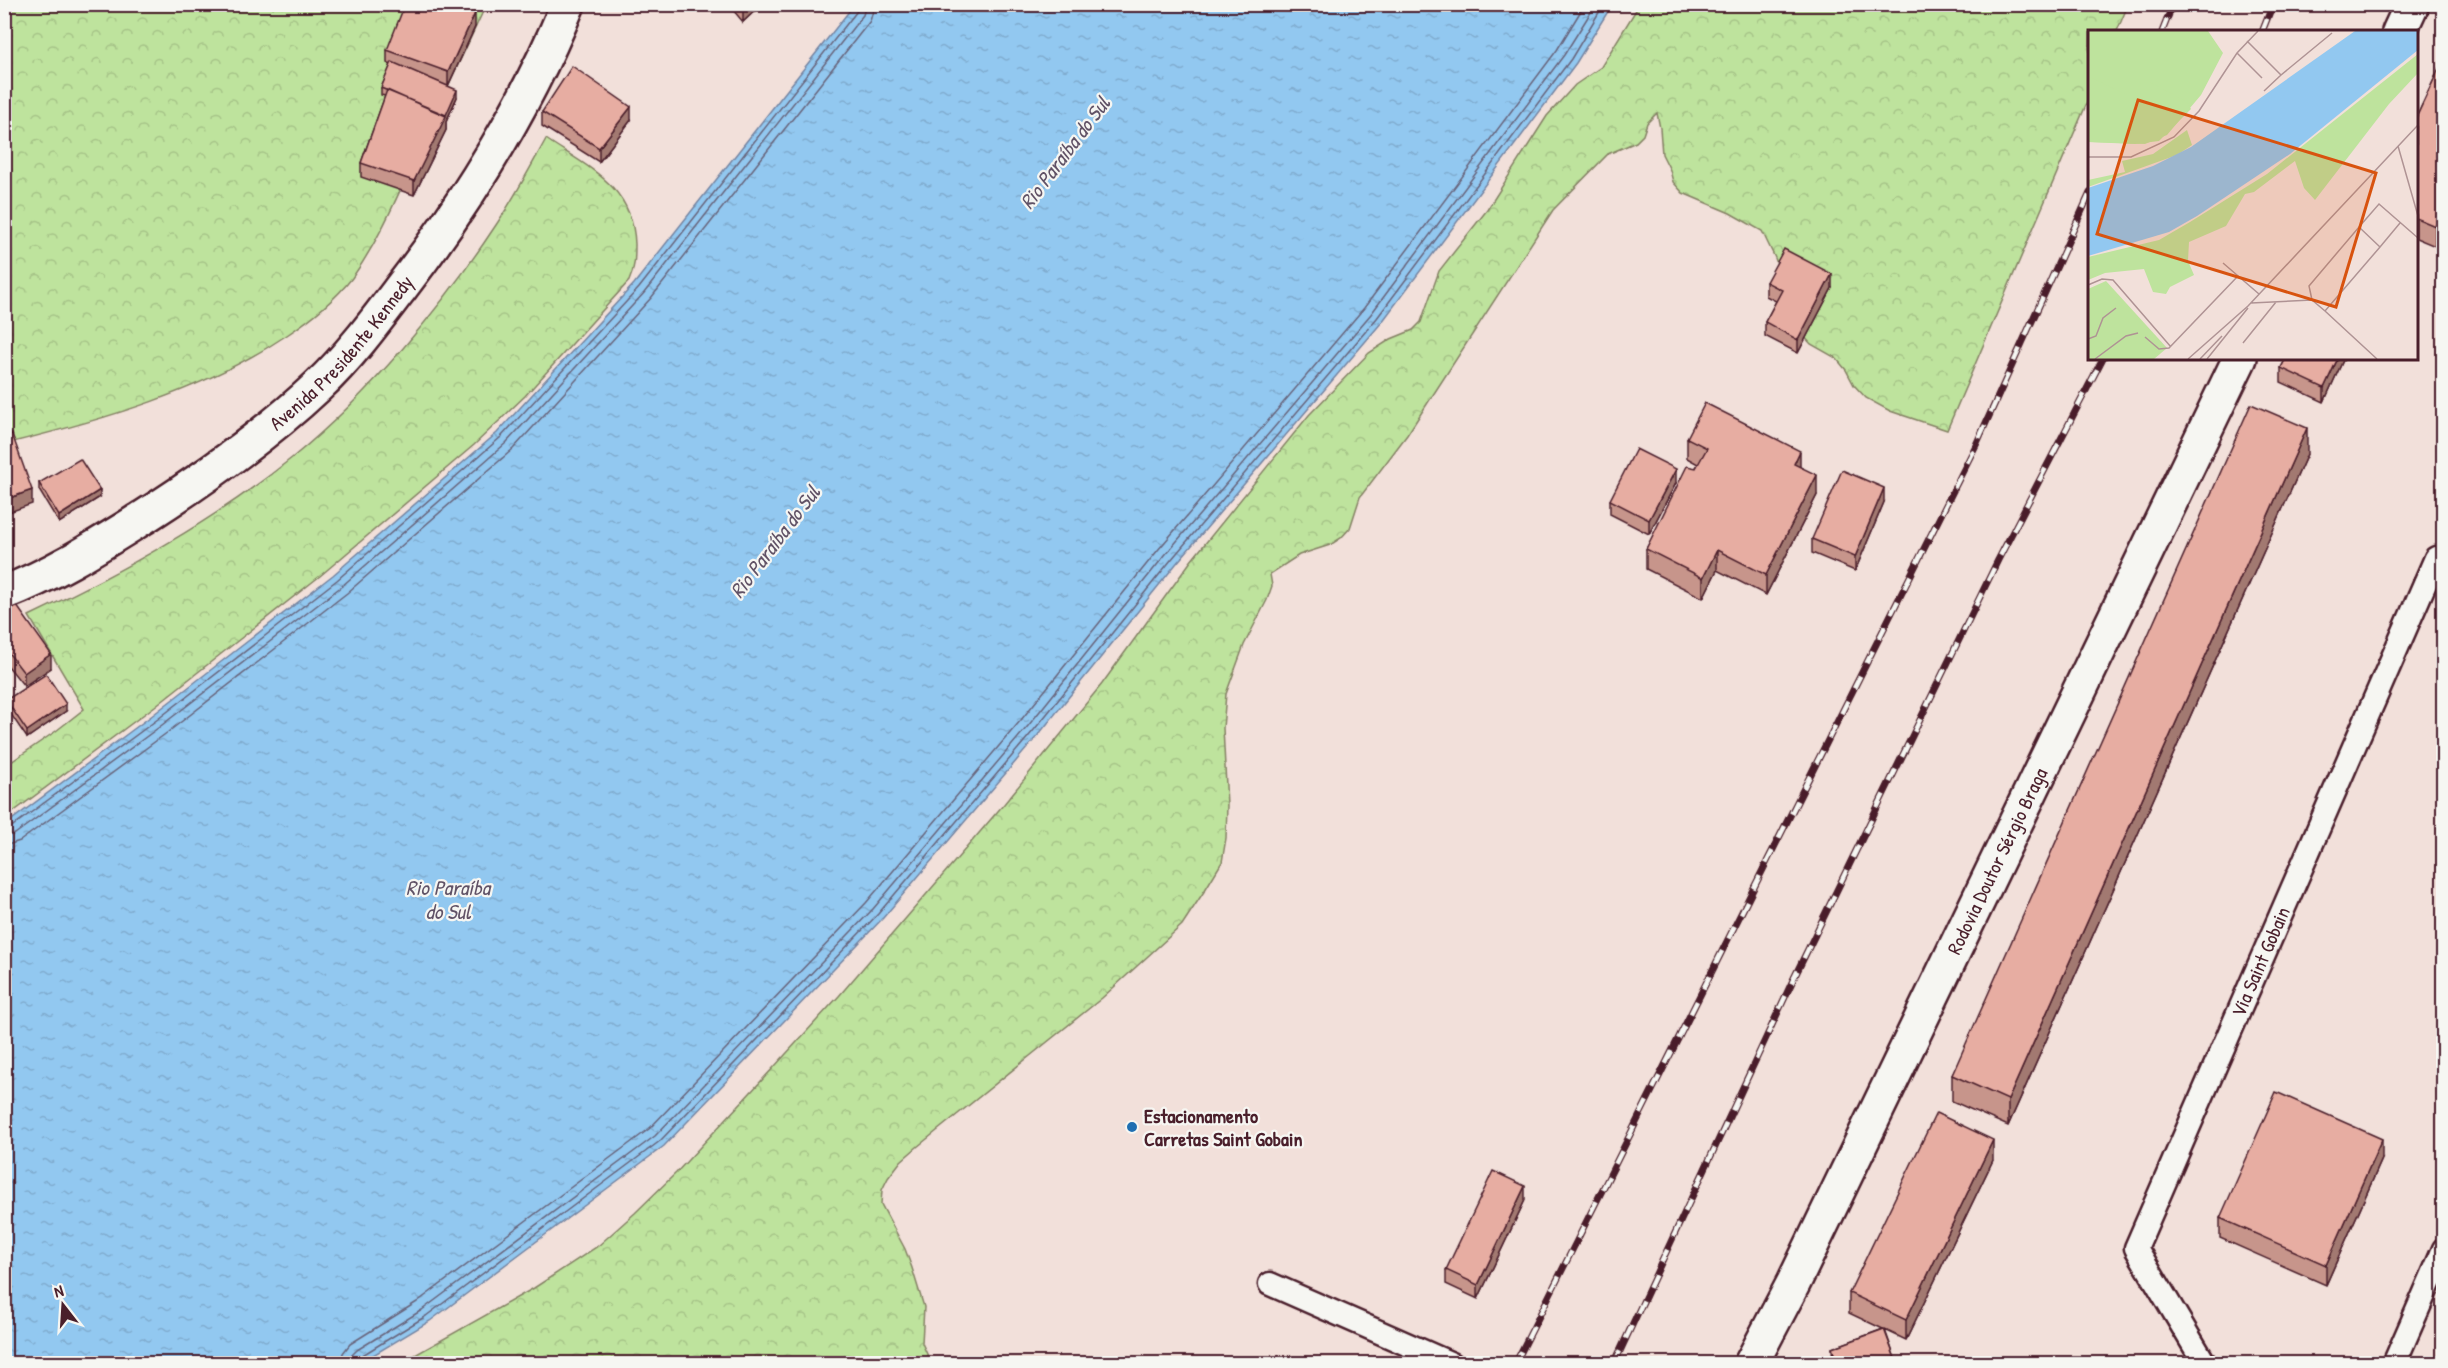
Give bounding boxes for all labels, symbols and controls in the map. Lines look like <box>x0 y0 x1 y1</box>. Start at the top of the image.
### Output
inset map <box>2088 30 2418 360</box>
water label: Rio Paraíba do Sul <box>1013 89 1117 215</box>
street label: Avenida Presidente Kennedy <box>263 269 419 436</box>
water label: Rio Paraíba do Sul <box>723 478 827 604</box>
street label: Rodovia Doutor Sérgio Braga <box>1940 763 2053 959</box>
water label: Rio Paraíba do Sul <box>406 873 493 926</box>
street label: Via Saint Gobain <box>2224 902 2296 1021</box>
place label: Estacionamento Carretas Saint Gobain <box>1144 1102 1302 1152</box>
marker: Estacionamento Carretas Saint Gobain <box>1125 1120 1139 1134</box>
north arrow <box>33 1275 93 1335</box>
text: N <box>51 1279 66 1302</box>

